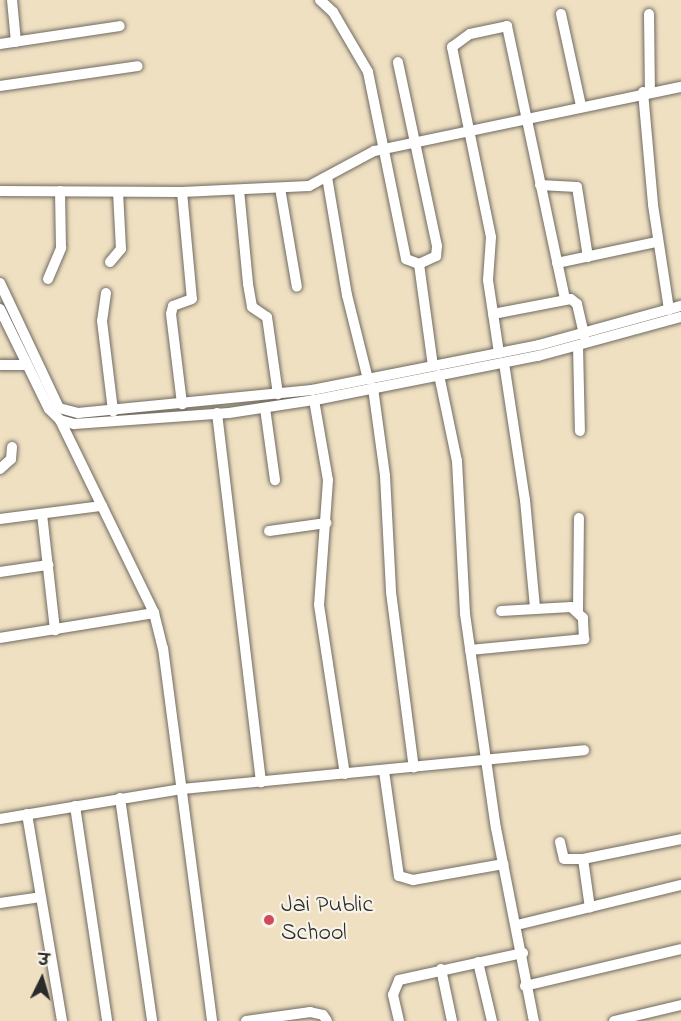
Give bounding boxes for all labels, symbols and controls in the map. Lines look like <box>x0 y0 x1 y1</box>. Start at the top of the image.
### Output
place label: Jai Public School <box>281 892 373 948</box>
marker: Jai Public School <box>262 913 276 927</box>
north arrow <box>12 949 72 1009</box>
text: उ <box>37 949 50 973</box>

